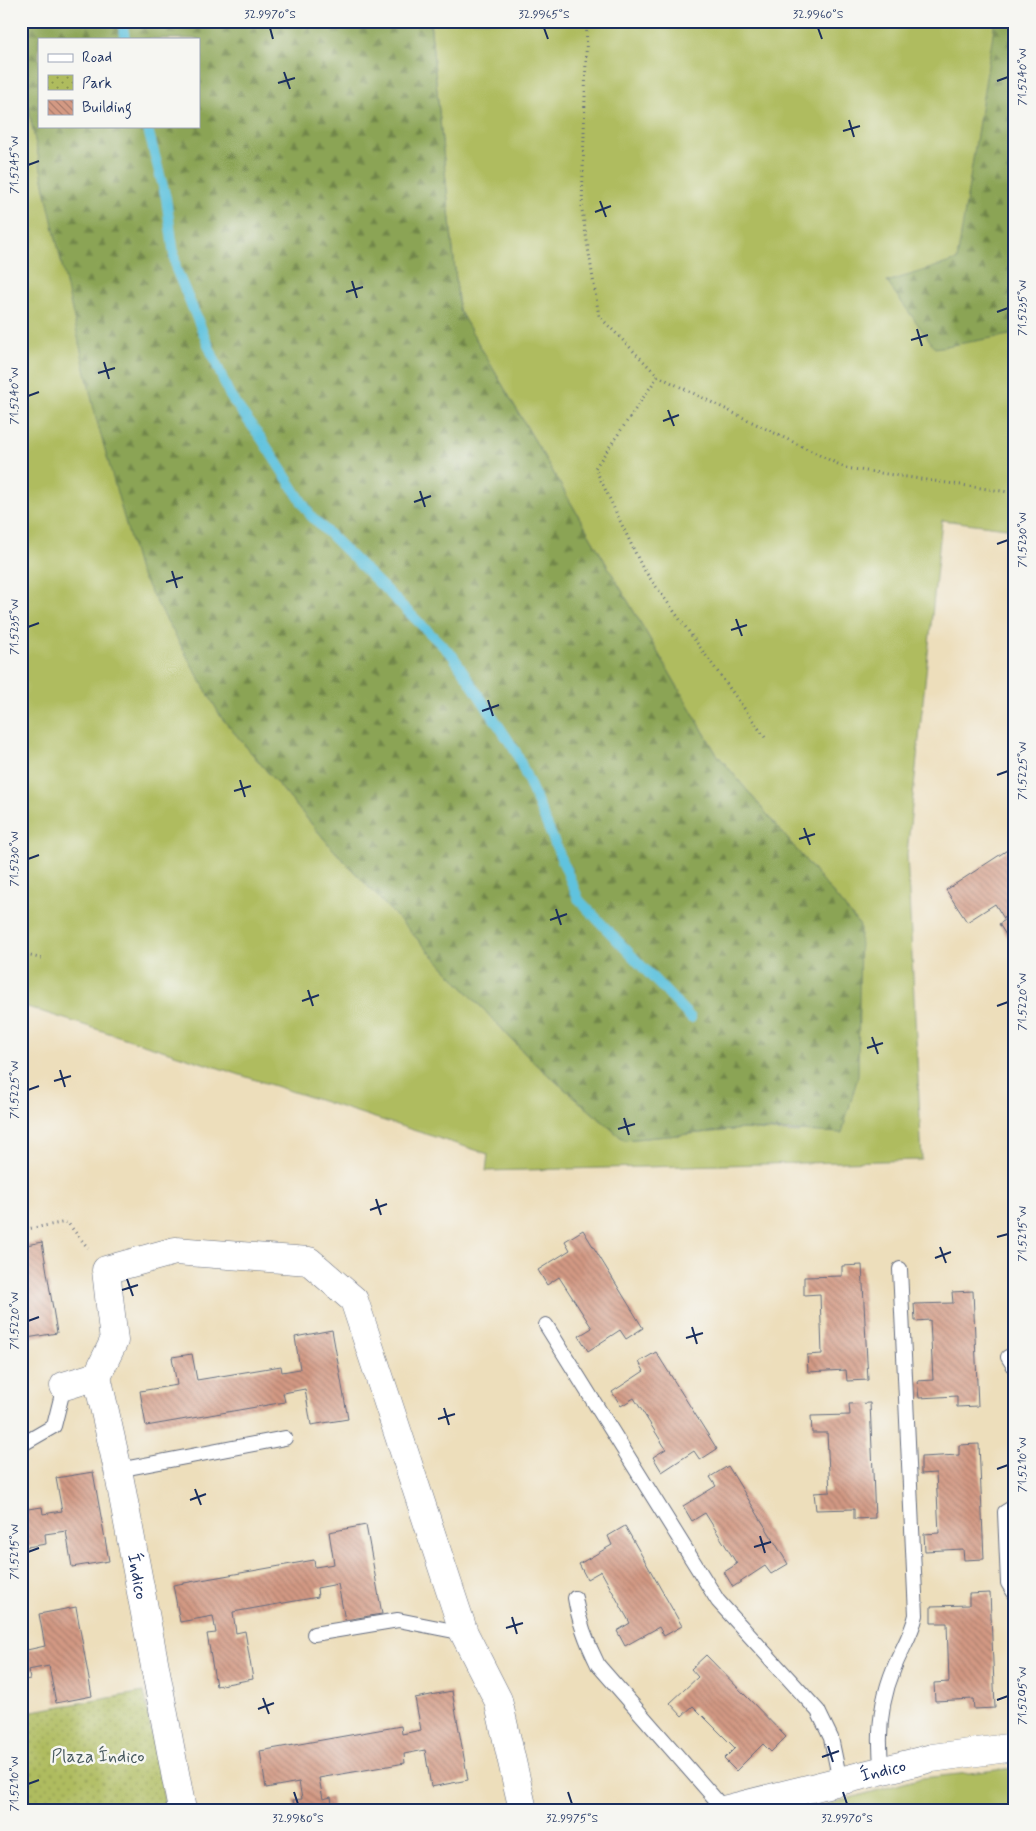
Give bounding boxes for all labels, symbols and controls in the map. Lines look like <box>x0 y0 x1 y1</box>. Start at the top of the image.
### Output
text: 32.9970°S <box>244 7 296 23</box>
text: 32.9965°S <box>518 7 570 23</box>
text: 32.9960°S <box>793 7 844 23</box>
legend <box>38 38 200 128</box>
text: Road <box>82 48 112 68</box>
text: 71.5240°W <box>1015 48 1031 106</box>
text: Park <box>82 74 112 94</box>
text: Building <box>82 98 132 119</box>
text: 71.5245°W <box>7 136 23 194</box>
text: 71.5235°W <box>1015 280 1031 336</box>
text: 71.5240°W <box>7 367 23 425</box>
text: 71.5230°W <box>1015 512 1031 568</box>
text: 71.5235°W <box>7 599 23 655</box>
text: 71.5225°W <box>1015 742 1031 800</box>
text: 71.5230°W <box>7 831 23 887</box>
text: 71.5220°W <box>1015 973 1031 1031</box>
text: 71.5225°W <box>7 1061 23 1119</box>
text: 71.5215°W <box>1015 1206 1031 1262</box>
text: 71.5220°W <box>7 1292 23 1350</box>
text: 71.5210°W <box>1015 1437 1031 1493</box>
text: 71.5215°W <box>7 1524 23 1580</box>
street label: Índico <box>121 1552 153 1601</box>
text: 71.5205°W <box>1015 1667 1031 1725</box>
park label: Plaza Índico <box>51 1745 145 1769</box>
street label: Índico <box>858 1754 909 1788</box>
text: 71.5210°W <box>7 1756 23 1812</box>
text: 32.9980°S <box>272 1811 324 1827</box>
text: 32.9975°S <box>546 1811 598 1827</box>
text: 32.9970°S <box>821 1811 873 1827</box>

